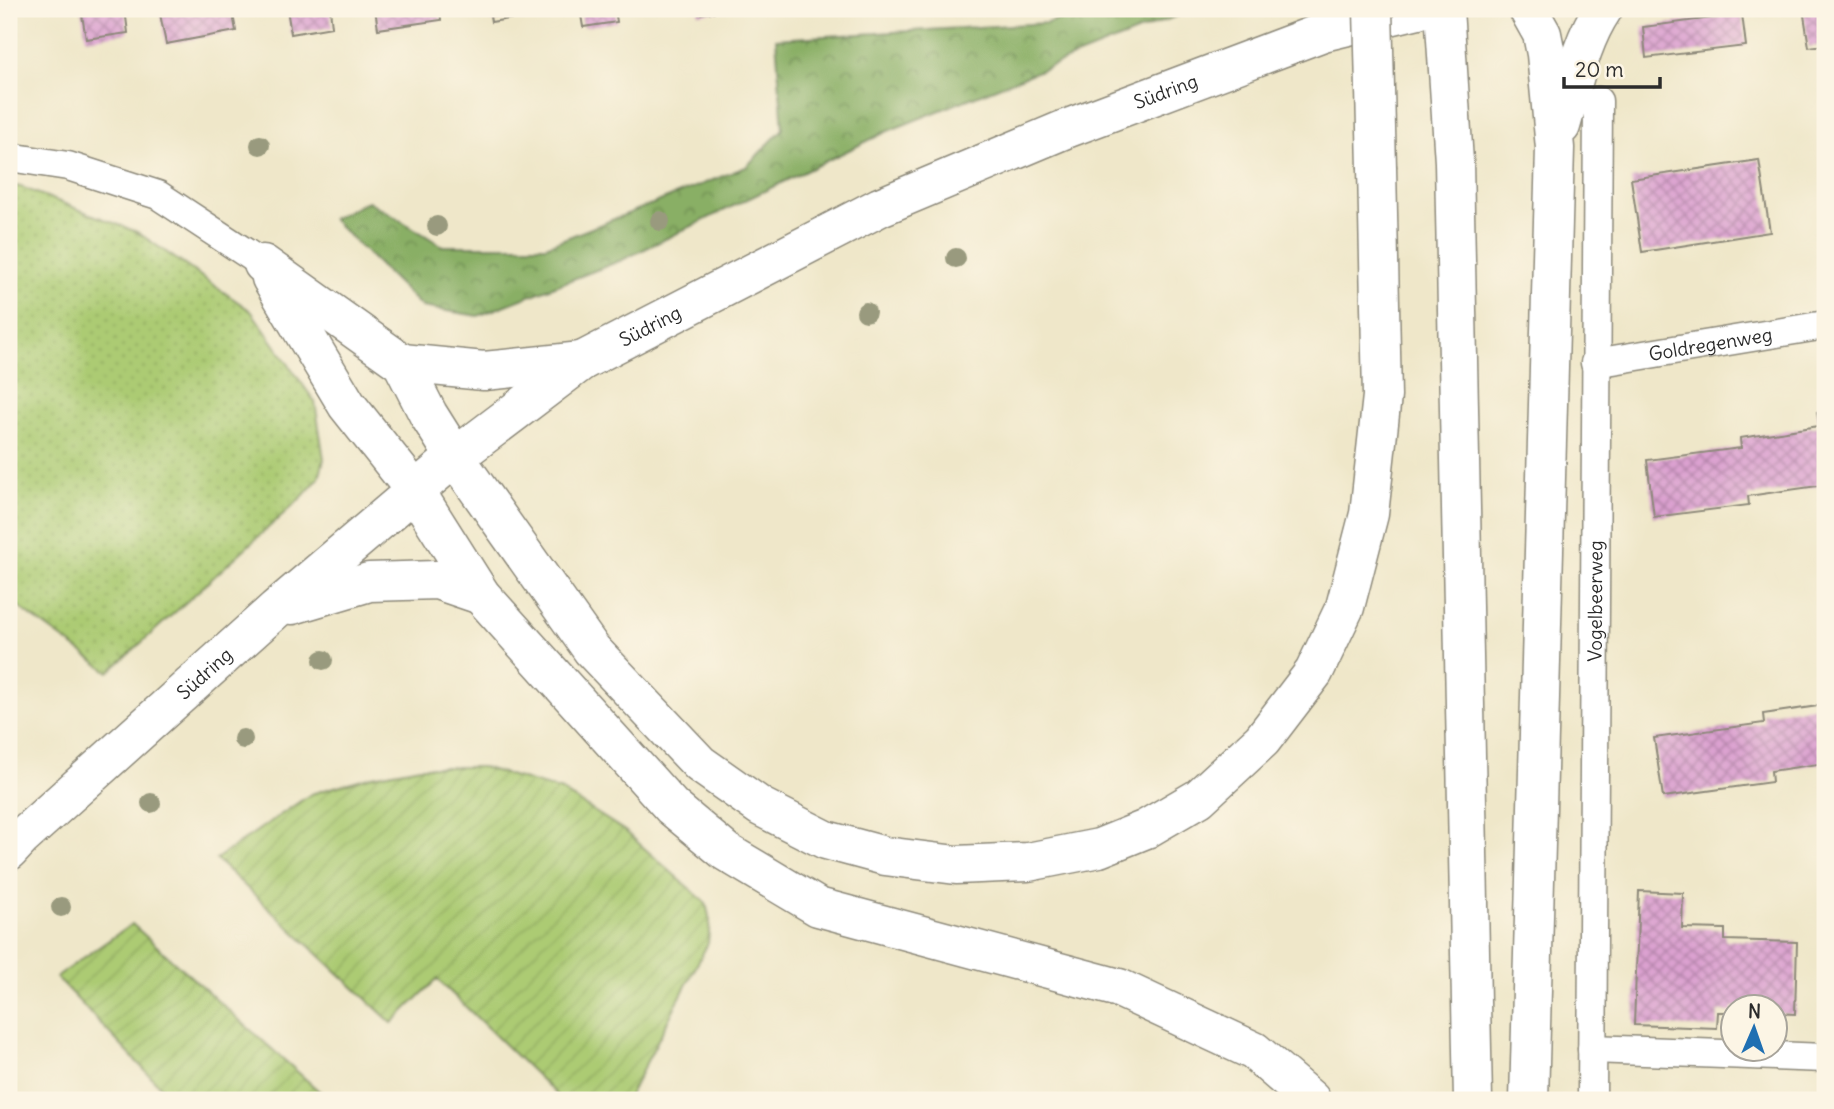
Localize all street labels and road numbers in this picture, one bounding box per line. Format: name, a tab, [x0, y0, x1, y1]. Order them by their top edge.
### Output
street label: Südring	[1130, 68, 1201, 114]
street label: Südring	[615, 300, 685, 352]
street label: Goldregenweg	[1647, 322, 1774, 366]
street label: Vogelbeerweg	[1583, 540, 1607, 662]
street label: Südring	[172, 642, 237, 705]

